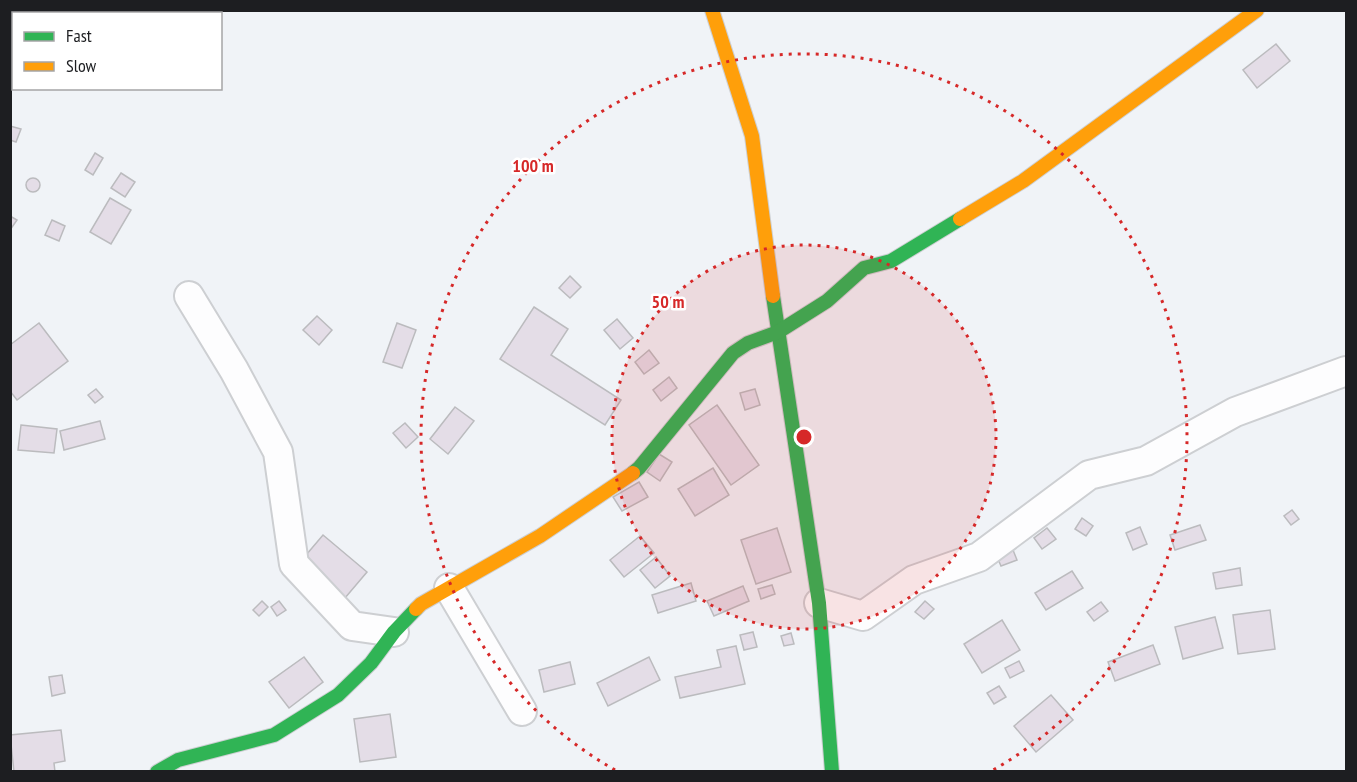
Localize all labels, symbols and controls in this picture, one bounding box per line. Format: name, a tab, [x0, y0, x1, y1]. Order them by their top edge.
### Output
legend	[12, 12, 222, 90]
text: Fast	[66, 24, 92, 47]
text: Slow	[66, 54, 97, 77]
text: 100 m	[512, 154, 554, 177]
text: 50 m	[652, 290, 684, 313]
centre of rings	[794, 427, 814, 447]

